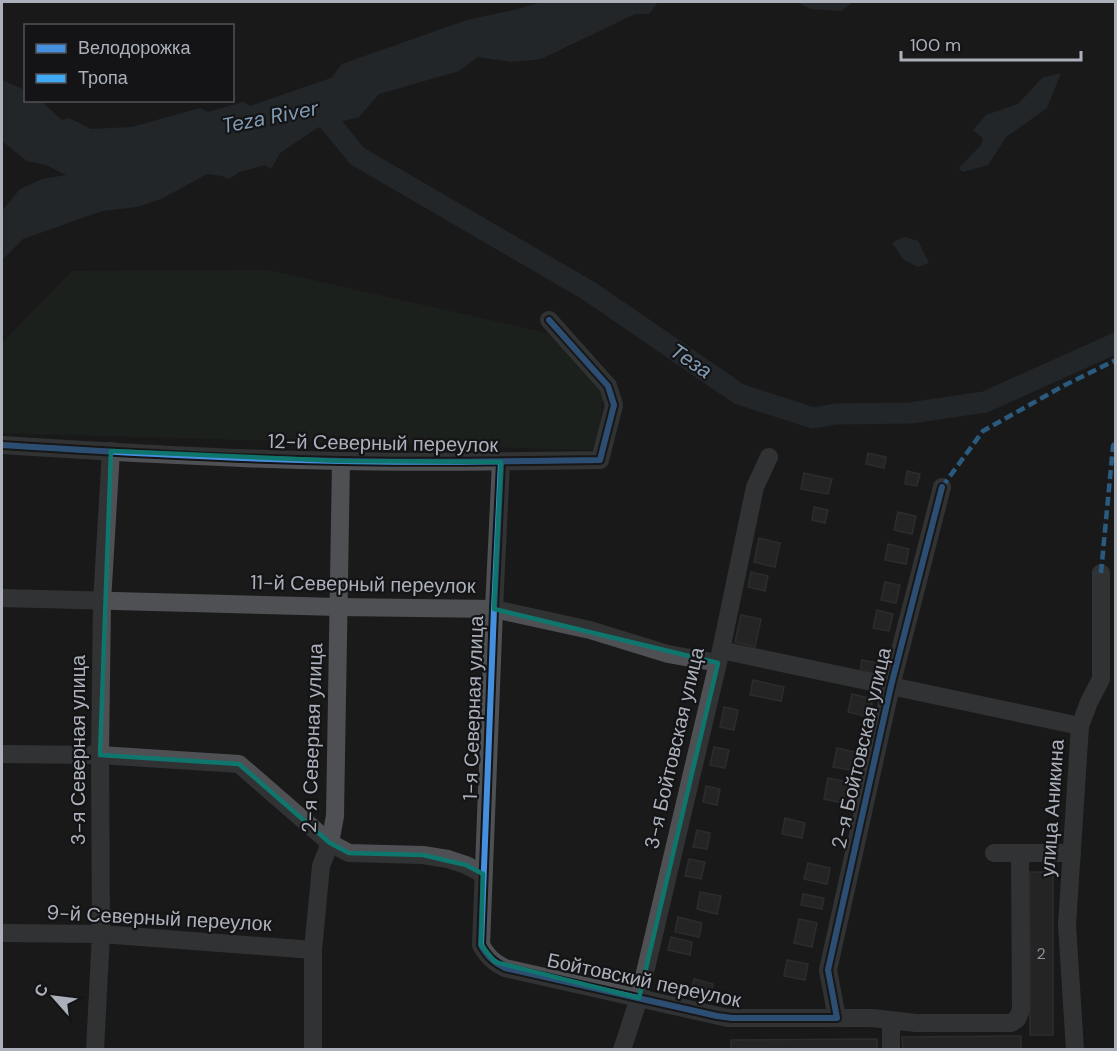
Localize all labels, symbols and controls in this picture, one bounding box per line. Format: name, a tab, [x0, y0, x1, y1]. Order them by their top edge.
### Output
legend	[24, 24, 234, 102]
scale bar	[901, 24, 1081, 62]
text: 100 m	[910, 33, 961, 57]
text: Велодорожка	[78, 36, 191, 60]
text: Тропа	[78, 66, 129, 90]
water label: Teza River	[219, 94, 322, 140]
water label: Теза	[665, 337, 717, 385]
street label: 12-й Северный переулок	[268, 428, 499, 458]
street label: 11-й Северный переулок	[250, 569, 476, 599]
street label: 1-я Северная улица	[457, 614, 489, 801]
street label: 2-я Северная улица	[296, 642, 328, 833]
street label: 3-я Бойтовская улица	[638, 644, 710, 851]
street label: 2-я Бойтовская улица	[825, 644, 897, 851]
street label: 3-я Северная улица	[65, 654, 91, 845]
street label: улица Аникина	[1034, 737, 1070, 878]
street label: 9-й Северный переулок	[46, 899, 272, 937]
house number: 2	[1036, 943, 1046, 964]
street label: Бойтовский переулок	[545, 947, 744, 1013]
north arrow	[24, 967, 84, 1027]
text: С	[29, 980, 53, 1000]

